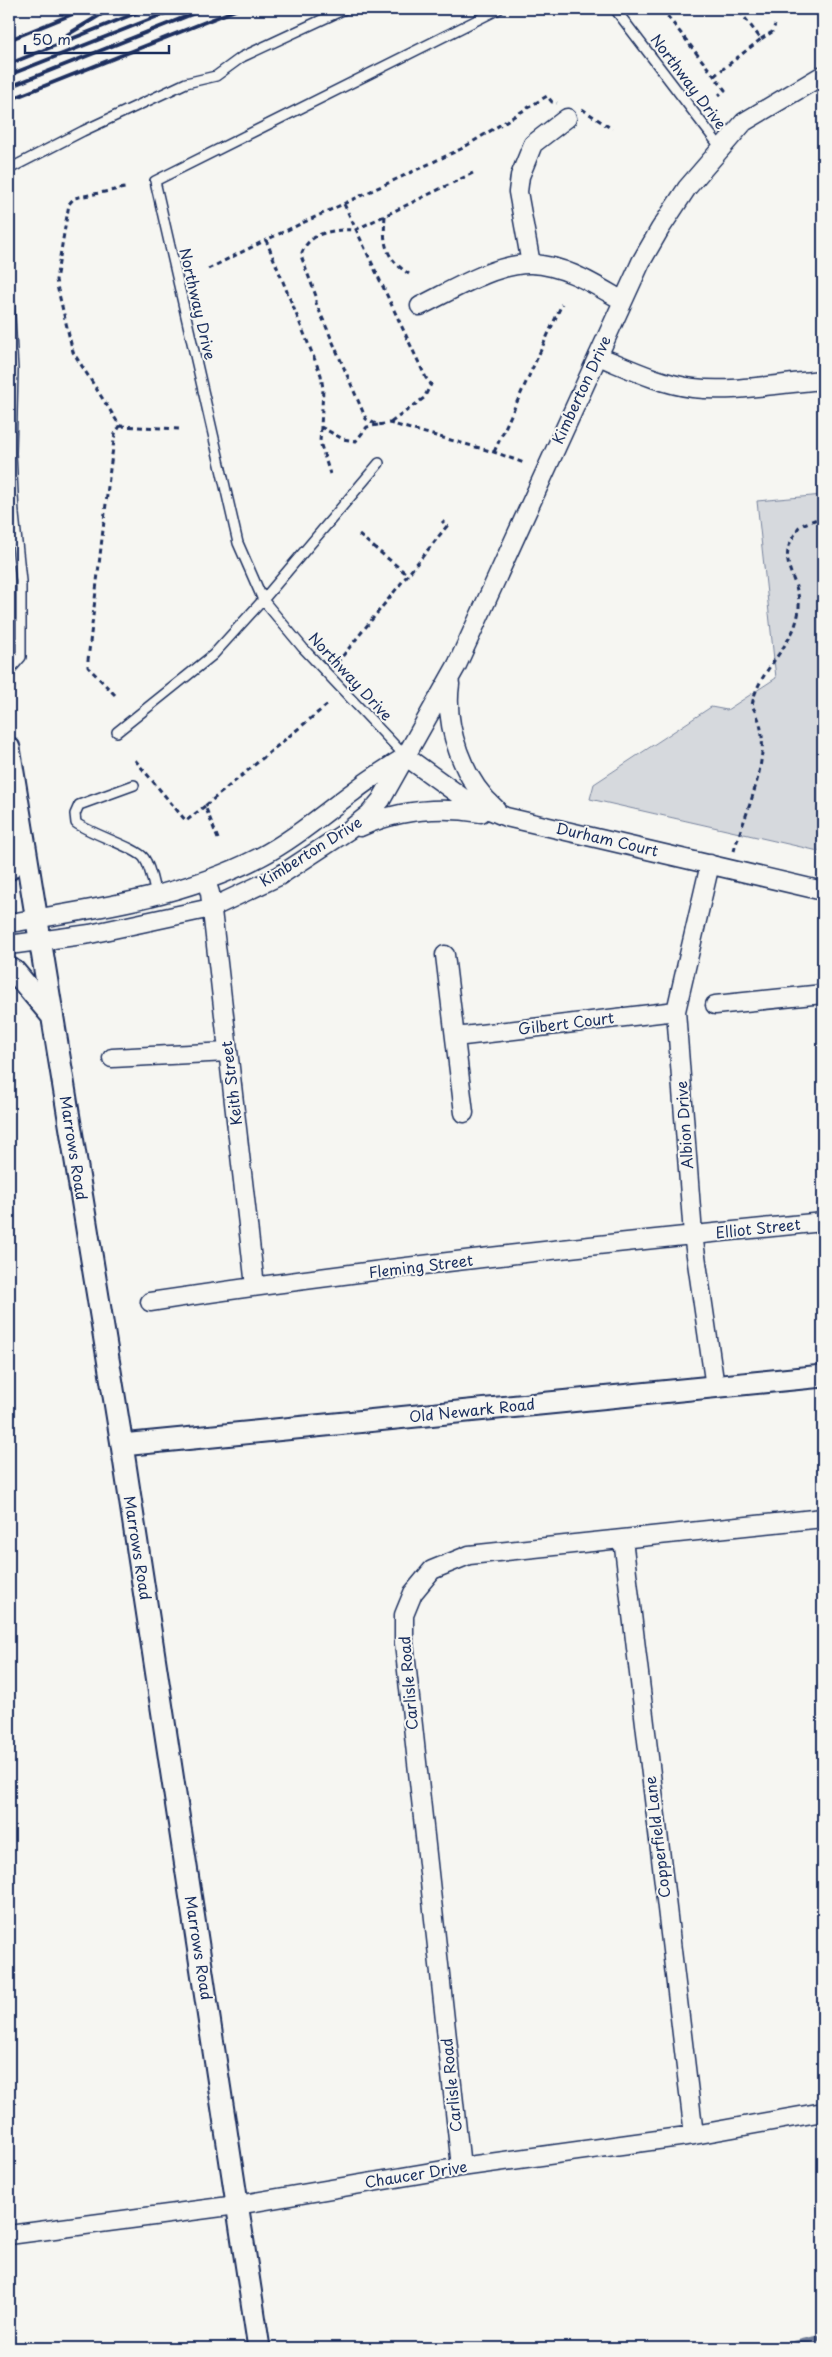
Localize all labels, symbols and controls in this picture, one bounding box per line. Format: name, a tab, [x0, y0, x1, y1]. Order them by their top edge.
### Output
scale bar	[25, 22, 169, 54]
text: 50 m	[32, 27, 71, 50]
street label: Northway Drive	[646, 29, 733, 134]
street label: Northway Drive	[174, 245, 223, 362]
street label: Kimberton Drive	[545, 331, 616, 447]
street label: Northway Drive	[304, 626, 398, 726]
street label: Kimberton Drive	[254, 810, 366, 891]
street label: Durham Court	[554, 816, 661, 861]
street label: Gilbert Court	[516, 1005, 615, 1040]
street label: Keith Street	[214, 1040, 247, 1127]
street label: Albion Drive	[669, 1080, 698, 1170]
street label: Marrows Road	[55, 1094, 94, 1202]
street label: Elliot Street	[714, 1212, 802, 1243]
street label: Fleming Street	[367, 1248, 474, 1283]
street label: Old Newark Road	[408, 1391, 536, 1428]
street label: Marrows Road	[119, 1494, 158, 1602]
street label: Carlisle Road	[392, 1635, 423, 1731]
street label: Copperfield Lane	[638, 1775, 675, 1899]
street label: Marrows Road	[180, 1894, 219, 2002]
street label: Carlisle Road	[434, 2037, 467, 2133]
street label: Chaucer Drive	[363, 2154, 469, 2193]

